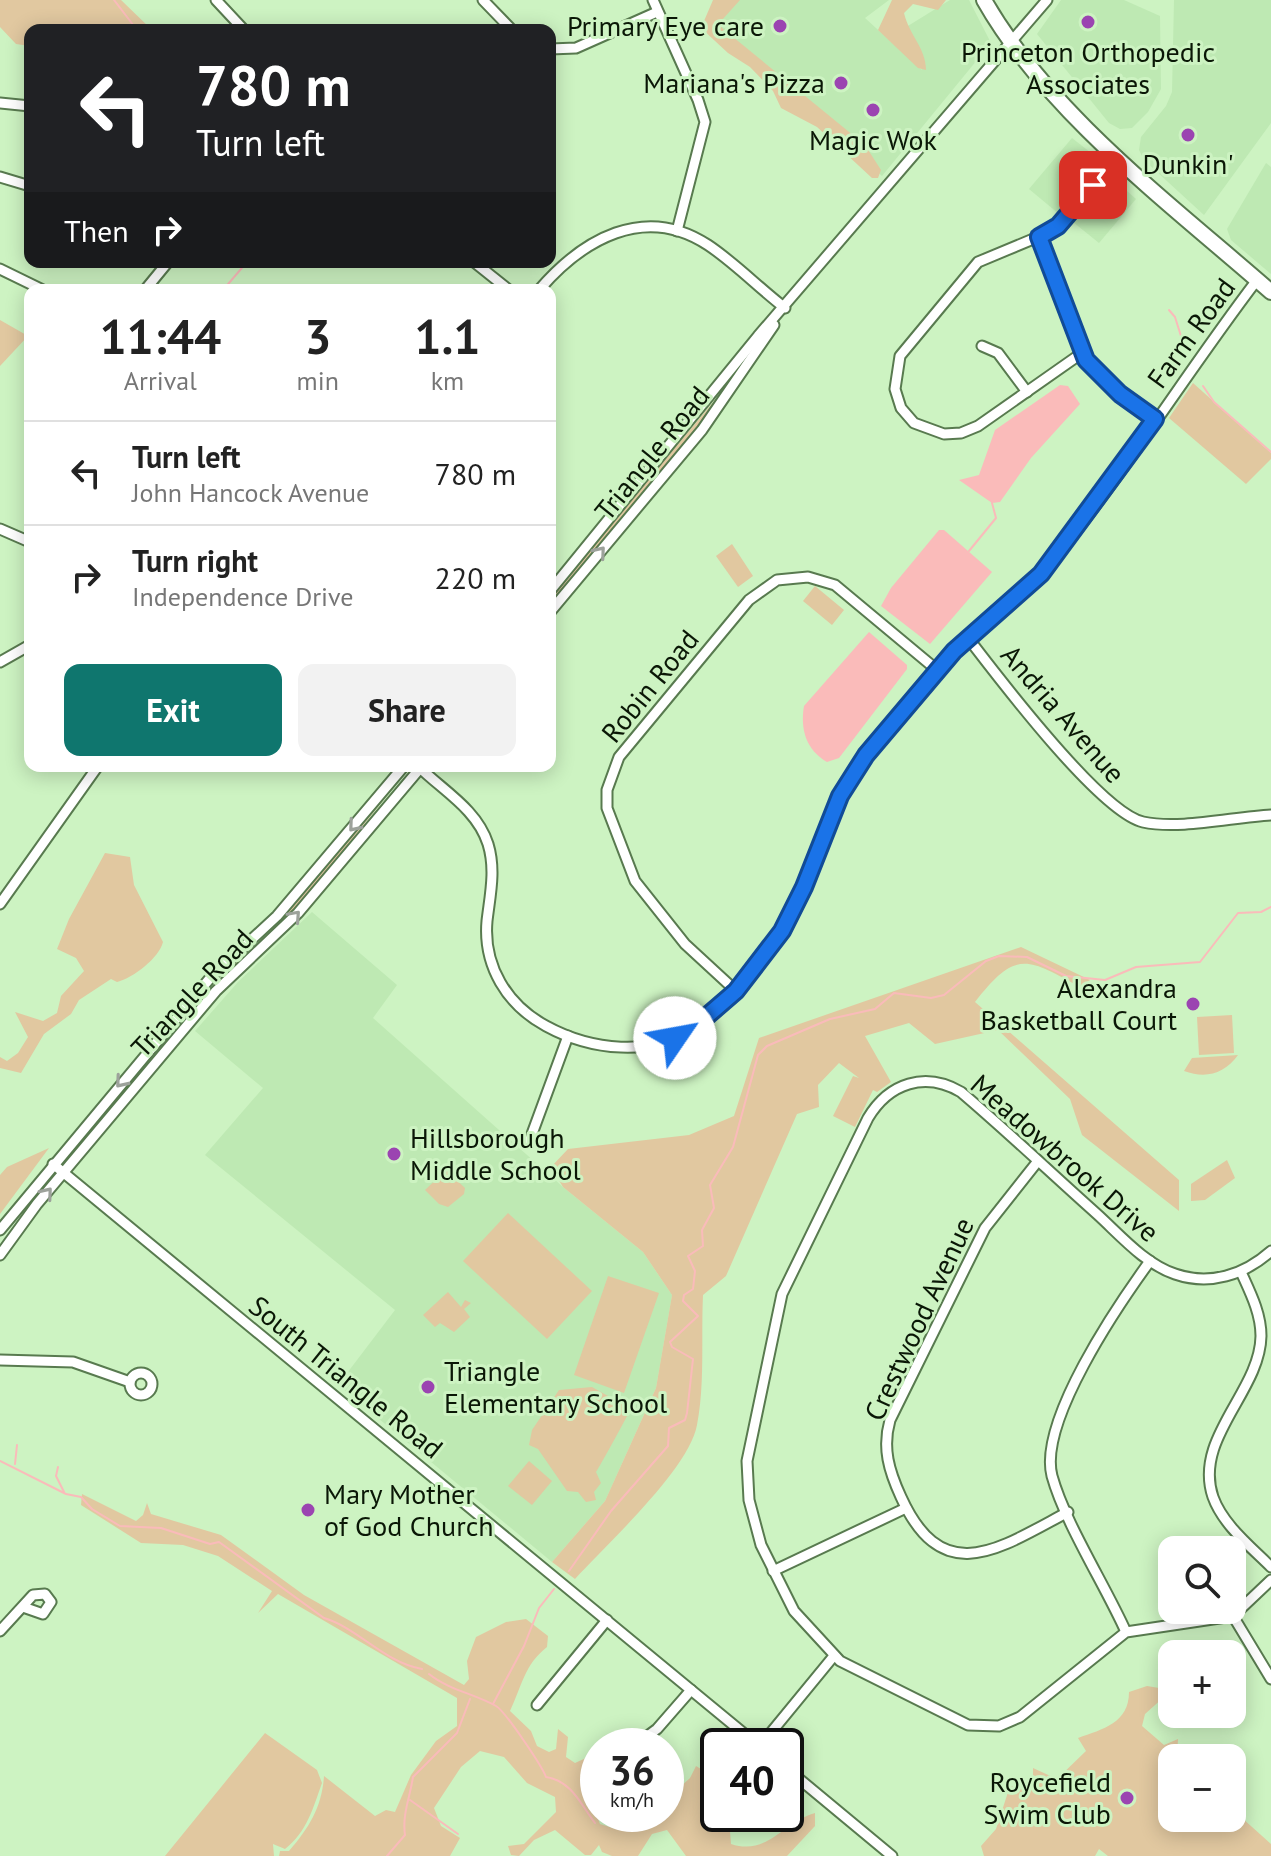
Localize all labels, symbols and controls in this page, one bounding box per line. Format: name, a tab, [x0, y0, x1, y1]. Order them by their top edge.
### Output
place label: Primary Eye care	[567, 7, 764, 44]
marker: Princeton Orthopedic Associates	[1079, 13, 1097, 31]
marker: Primary Eye care	[771, 17, 789, 35]
place label: Princeton Orthopedic Associates	[961, 33, 1215, 102]
text: 780 m	[196, 49, 351, 121]
icon: left	[64, 56, 168, 160]
place label: Mariana's Pizza	[643, 64, 825, 101]
marker: Mariana's Pizza	[832, 74, 850, 92]
marker: Magic Wok	[864, 101, 882, 119]
text: Turn left	[196, 119, 325, 166]
place label: Magic Wok	[809, 121, 938, 158]
marker: Dunkin'	[1179, 126, 1197, 144]
place label: Dunkin'	[1142, 145, 1234, 182]
pin	[1059, 151, 1127, 219]
icon: arrive	[1071, 163, 1115, 207]
icon: right	[145, 208, 189, 252]
text: Then	[64, 211, 129, 250]
street label: Farm Road	[1138, 270, 1243, 395]
text: 11:44	[99, 305, 221, 367]
text: 3	[304, 305, 331, 367]
text: 1.1	[414, 305, 481, 367]
text: Arrival	[124, 364, 197, 397]
text: min	[297, 364, 339, 397]
text: km	[431, 364, 464, 397]
street label: Triangle Road	[586, 378, 717, 528]
text: Turn left	[132, 437, 240, 476]
icon: left	[64, 451, 108, 495]
text: 780 m	[435, 454, 516, 493]
text: John Hancock Avenue	[132, 476, 369, 509]
text: Turn right	[132, 541, 258, 580]
one-way arrow	[590, 547, 605, 561]
icon: right	[64, 555, 108, 599]
text: 220 m	[435, 558, 516, 597]
text: Independence Drive	[132, 580, 353, 613]
street label: Robin Road	[593, 622, 706, 750]
street label: Andria Avenue	[993, 637, 1134, 791]
button: Exit	[64, 664, 282, 756]
button: Share	[298, 664, 516, 756]
one-way arrow	[349, 816, 364, 831]
one-way arrow	[285, 911, 300, 925]
street label: Triangle Road	[123, 920, 261, 1065]
place label: Alexandra Basketball Court	[980, 969, 1177, 1038]
marker: Alexandra Basketball Court	[1184, 995, 1202, 1013]
position arrow	[633, 996, 717, 1080]
street label: Meadowbrook Drive	[963, 1066, 1167, 1250]
one-way arrow	[116, 1073, 131, 1088]
place label: Hillsborough Middle School	[410, 1119, 581, 1188]
marker: Hillsborough Middle School	[385, 1145, 403, 1163]
one-way arrow	[37, 1187, 52, 1202]
street label: Crestwood Avenue	[855, 1211, 982, 1426]
street label: South Triangle Road	[242, 1287, 451, 1466]
place label: Triangle Elementary School	[444, 1352, 667, 1421]
marker: Triangle Elementary School	[419, 1378, 437, 1396]
place label: Mary Mother of God Church	[324, 1475, 494, 1544]
marker: Mary Mother of God Church	[299, 1501, 317, 1519]
map controls	[1158, 1536, 1246, 1832]
button: search	[1158, 1536, 1246, 1624]
button: +	[1158, 1640, 1246, 1728]
speed limit sign: 40	[700, 1728, 804, 1832]
text: 36	[609, 1744, 655, 1796]
button: −	[1158, 1744, 1246, 1832]
place label: Roycefield Swim Club	[983, 1763, 1111, 1832]
text: km/h	[610, 1787, 654, 1813]
marker: Roycefield Swim Club	[1118, 1789, 1136, 1807]

